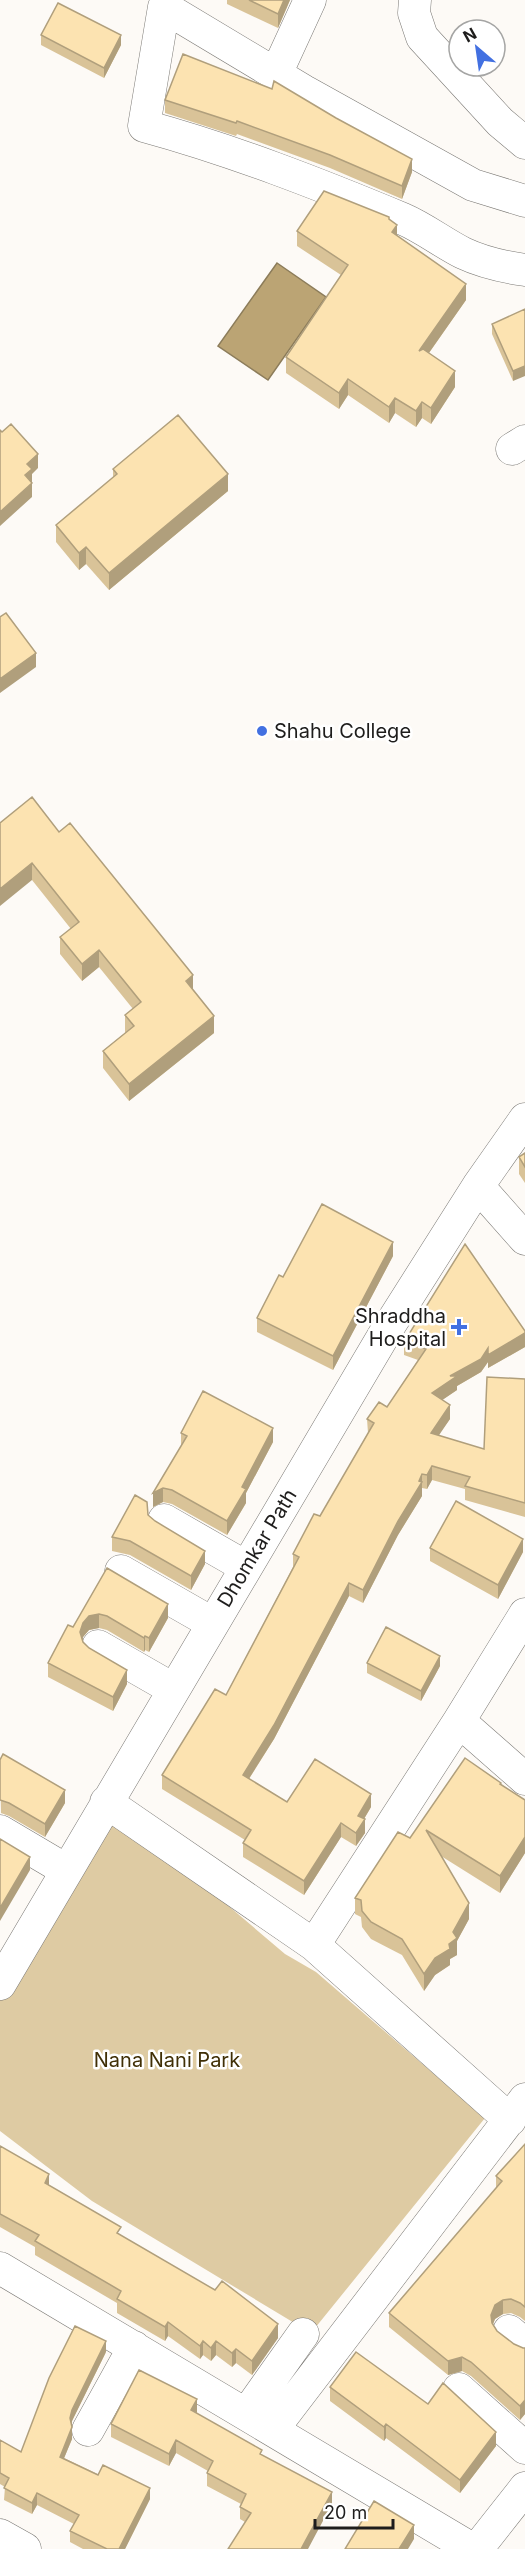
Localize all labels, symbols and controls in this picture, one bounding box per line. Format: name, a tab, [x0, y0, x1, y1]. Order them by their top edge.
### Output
north arrow	[447, 18, 507, 78]
text: N	[460, 23, 480, 47]
place label: Shahu College	[274, 719, 411, 743]
marker: Shahu College	[255, 724, 269, 738]
place label: Shraddha Hospital	[355, 1304, 446, 1351]
marker: Shraddha Hospital	[450, 1318, 468, 1336]
street label: Dhomkar Path	[212, 1485, 302, 1611]
park label: Nana Nani Park	[94, 2048, 240, 2072]
scale bar	[315, 2492, 393, 2530]
text: 20 m	[324, 2502, 367, 2523]

